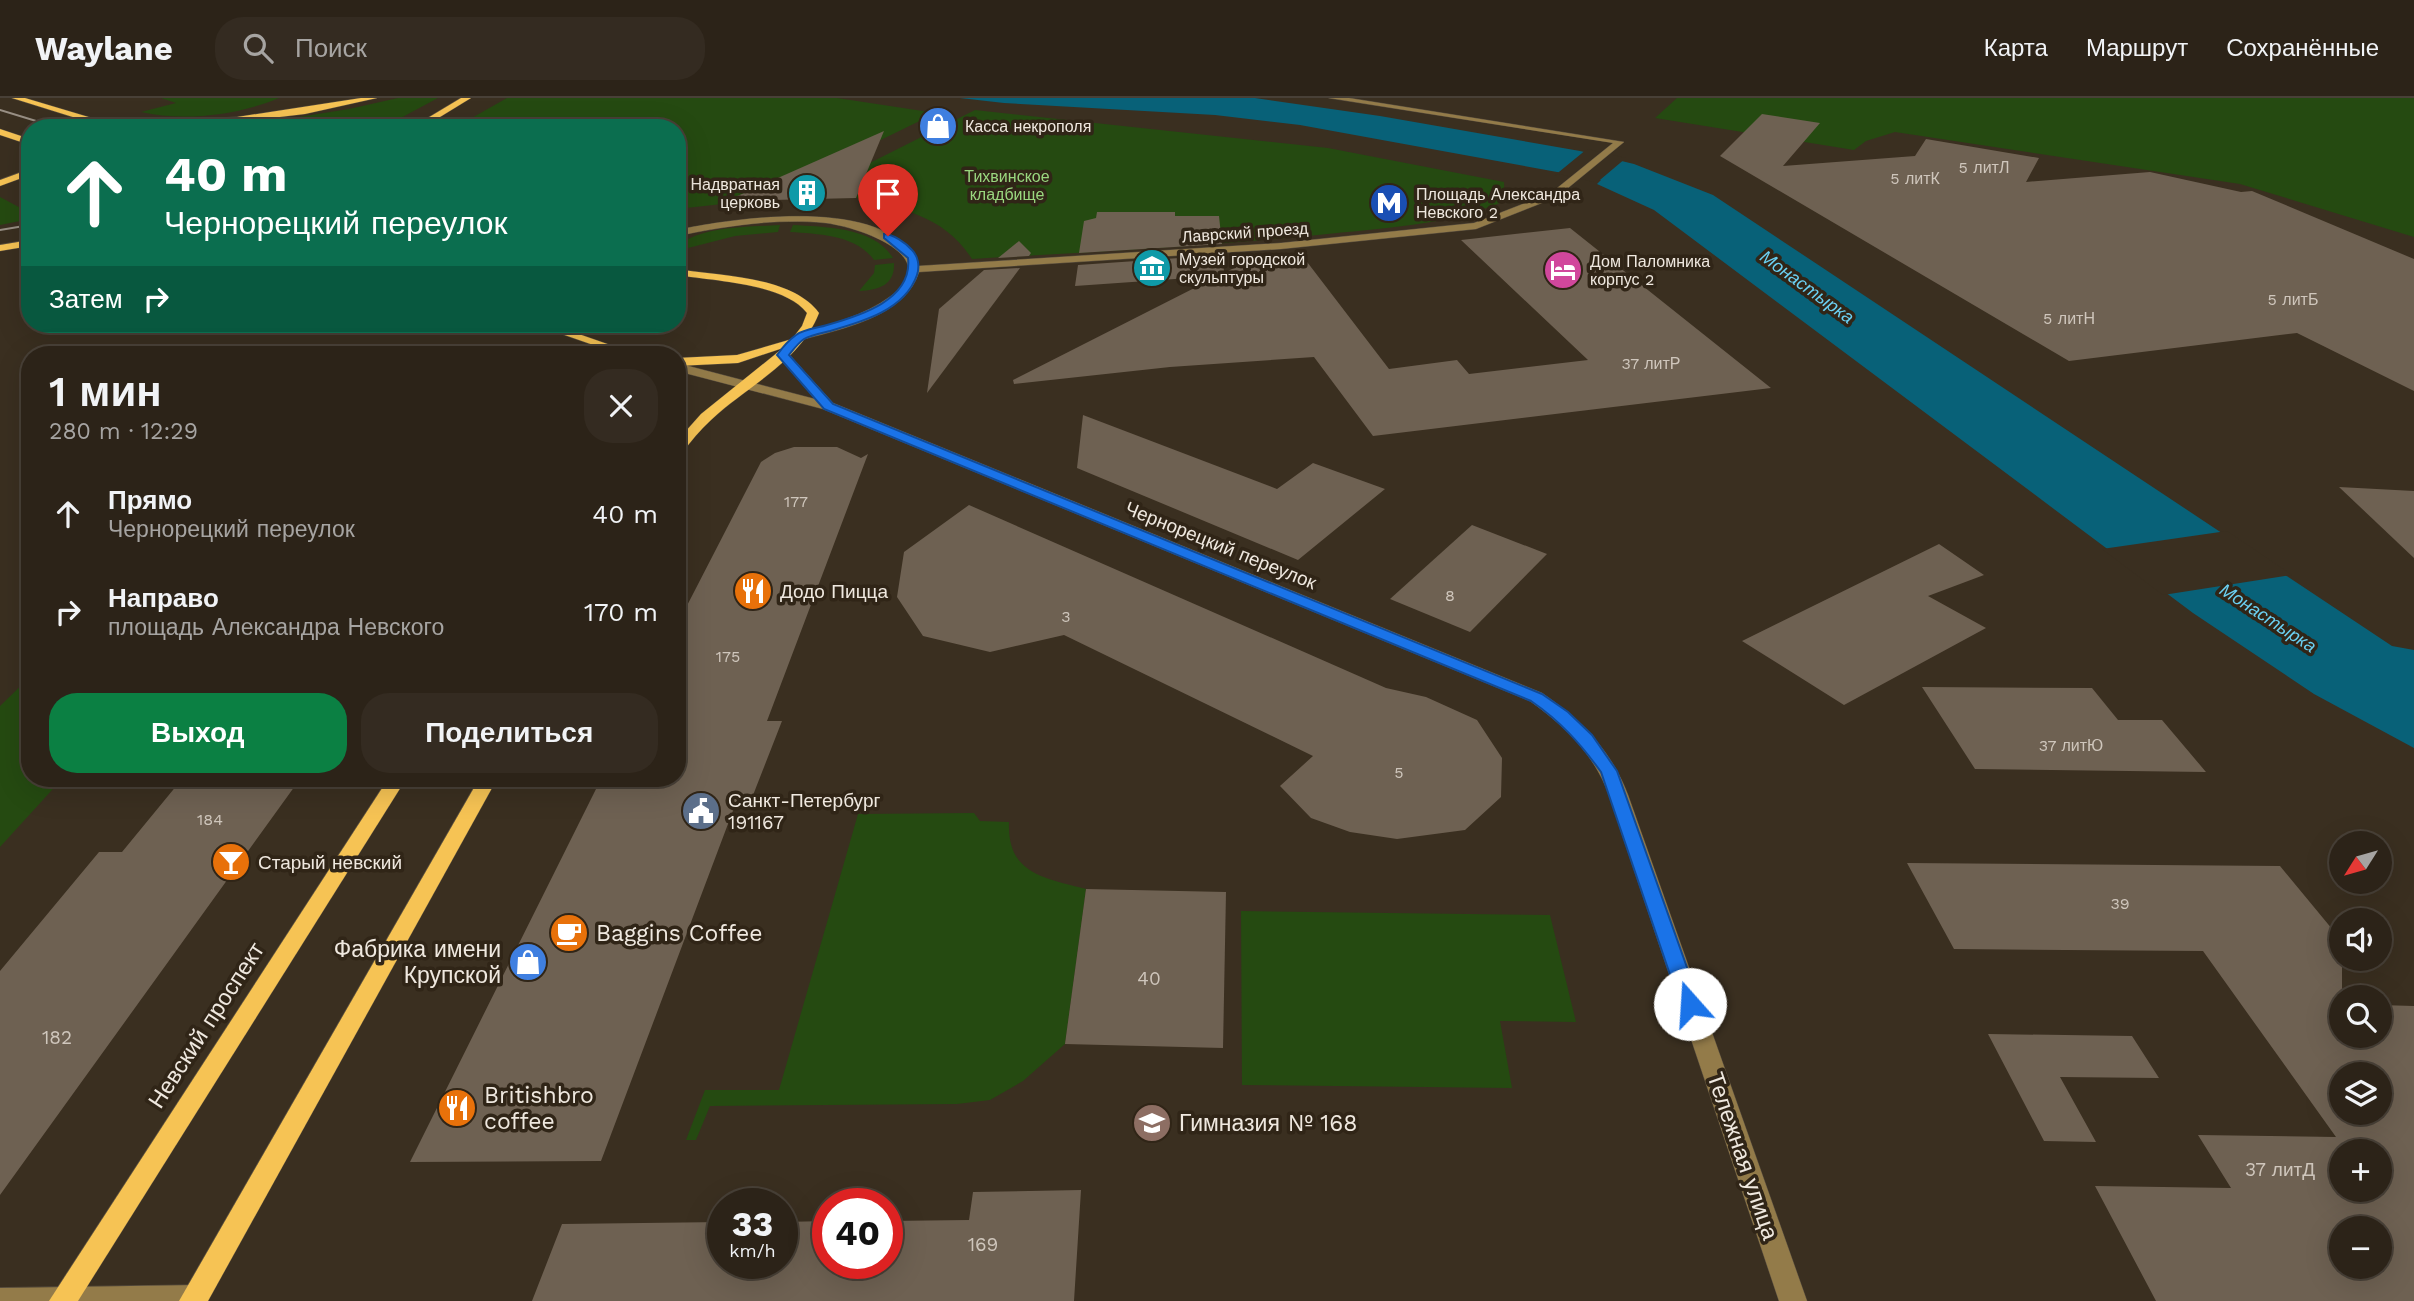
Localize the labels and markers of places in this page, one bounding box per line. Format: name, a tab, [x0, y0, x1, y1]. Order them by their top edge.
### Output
shop icon: Касса некрополя	[917, 105, 959, 147]
place label: Касса некрополя	[965, 117, 1091, 136]
pin	[858, 164, 918, 236]
building icon: Надвратная церковь	[786, 172, 828, 214]
place label: Надвратная церковь	[691, 175, 780, 212]
metro station icon: Площадь Александра Невского 2	[1368, 182, 1410, 224]
place label: Площадь Александра Невского 2	[1416, 185, 1580, 222]
museum icon: Музей городской скульптуры	[1131, 247, 1173, 289]
hotel icon: Дом Паломника корпус 2	[1542, 249, 1584, 291]
place label: Музей городской скульптуры	[1179, 250, 1305, 287]
place label: Дом Паломника корпус 2	[1590, 252, 1710, 289]
restaurant icon: Додо Пицца	[732, 570, 774, 612]
place label: Додо Пицца	[780, 580, 888, 603]
place label: Санкт-Петербург 191167	[728, 789, 880, 834]
public building icon: Санкт-Петербург 191167	[680, 790, 722, 832]
bar icon: Старый невский	[210, 841, 252, 883]
place label: Старый невский	[258, 851, 402, 874]
cafe icon: Baggins Coffee	[548, 912, 590, 954]
place label: Baggins Coffee	[596, 920, 763, 947]
place label: Фабрика имени Крупской	[334, 936, 501, 989]
shop icon: Фабрика имени Крупской	[507, 941, 549, 983]
place label: Britishbro coffee	[484, 1082, 594, 1135]
restaurant icon: Britishbro coffee	[436, 1087, 478, 1129]
school or university icon: Гимназия № 168	[1131, 1102, 1173, 1144]
place label: Гимназия № 168	[1179, 1110, 1357, 1137]

